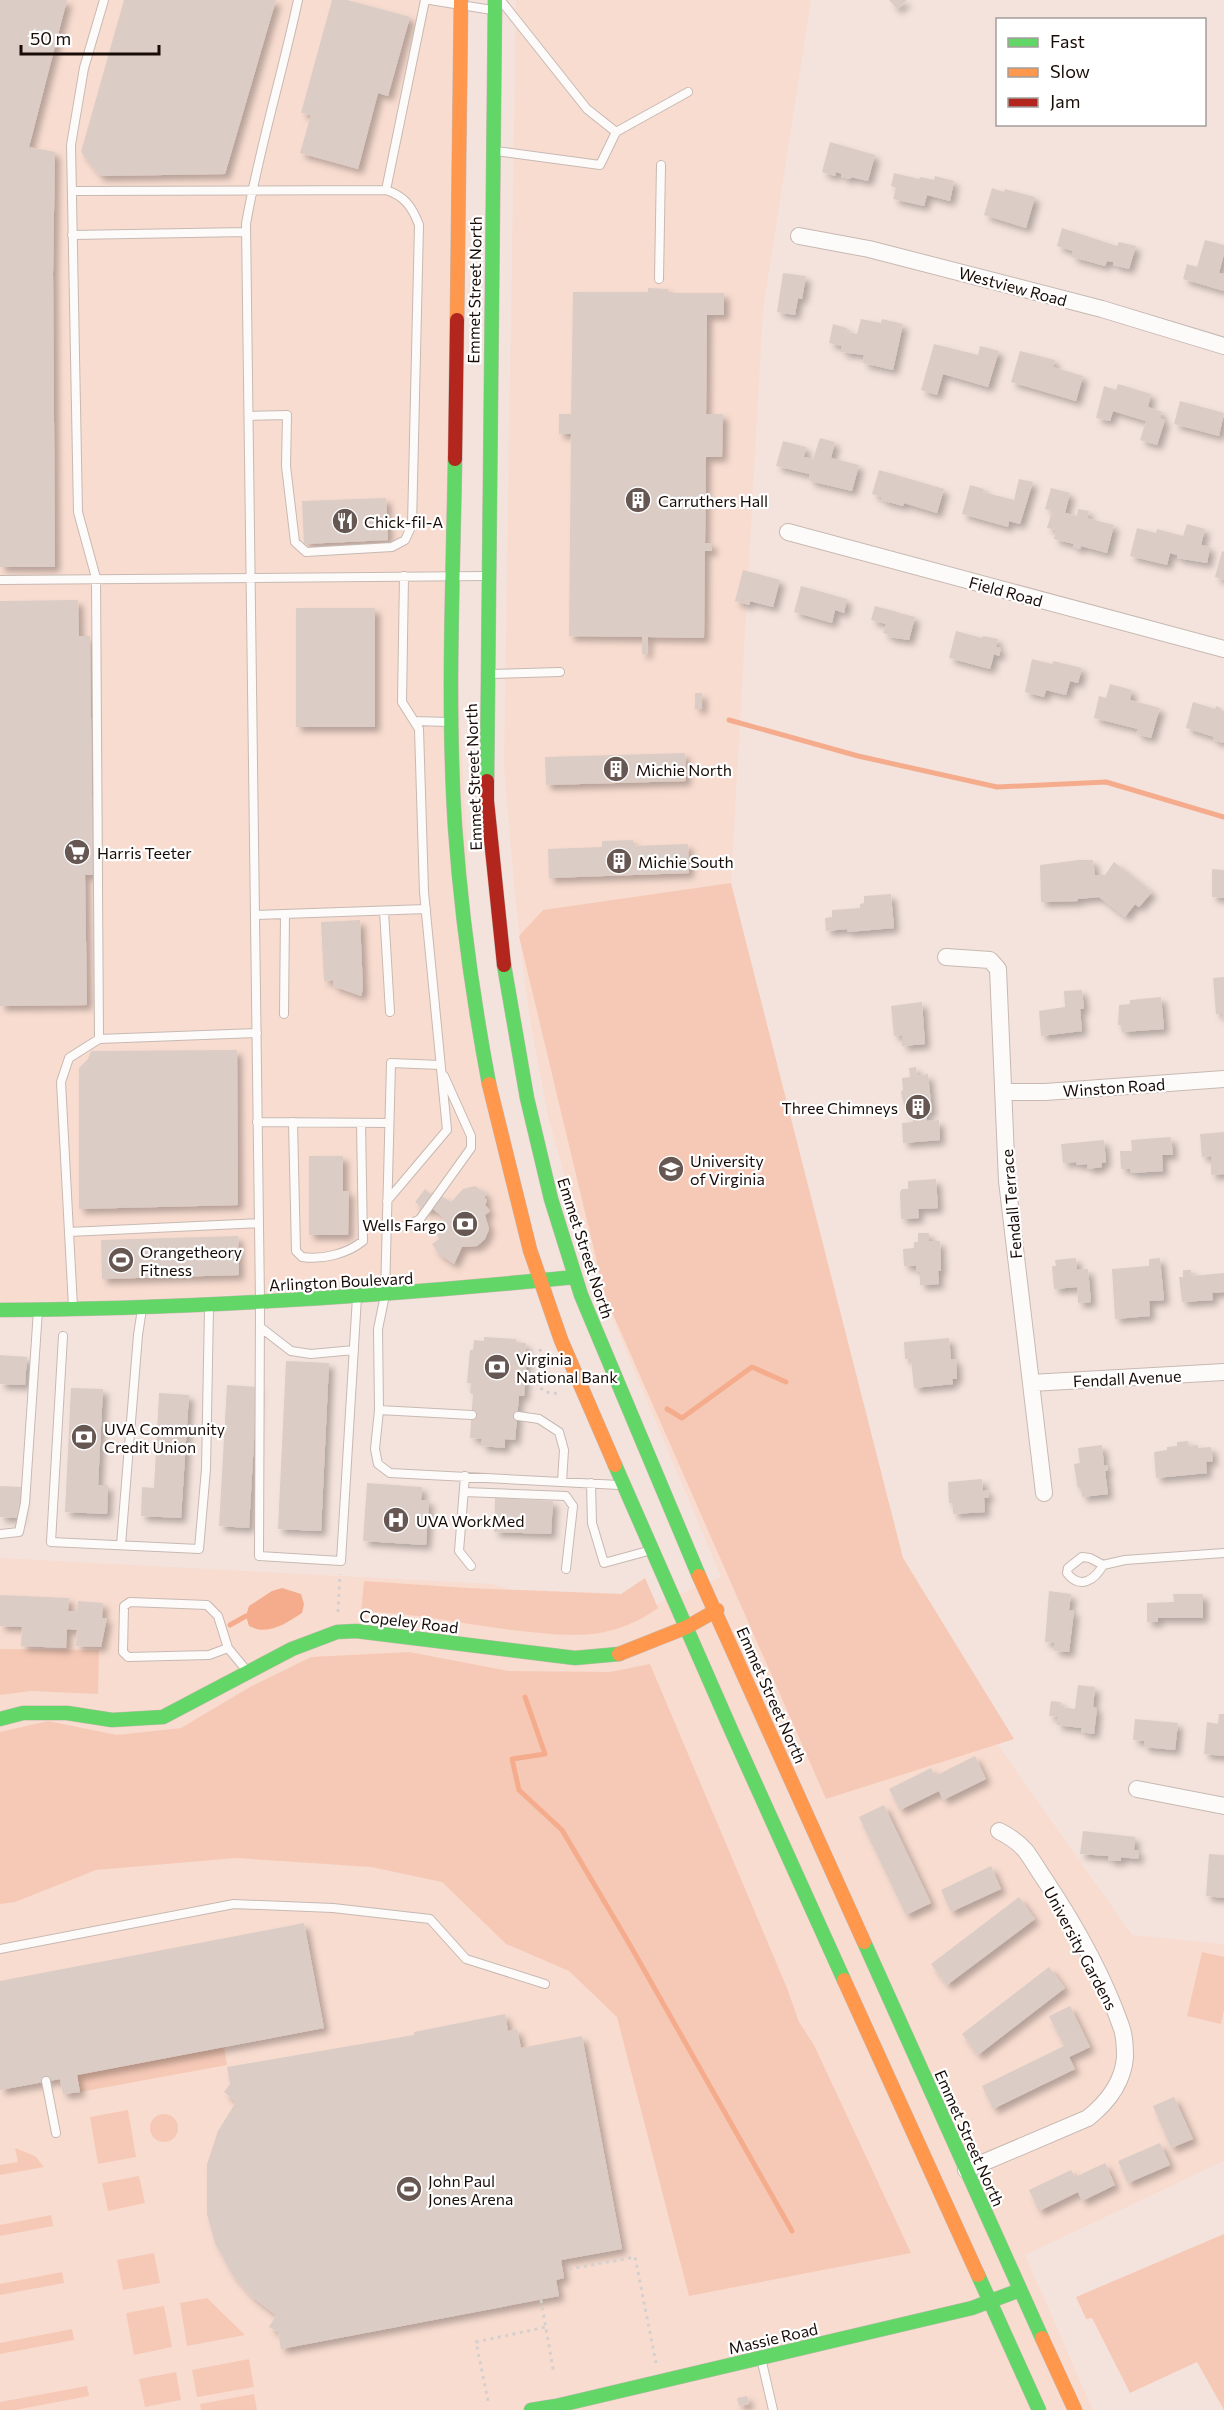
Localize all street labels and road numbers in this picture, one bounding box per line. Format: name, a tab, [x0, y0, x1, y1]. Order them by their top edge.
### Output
street label: Emmet Street North	[463, 216, 485, 364]
street label: Westview Road	[957, 262, 1069, 310]
street label: Field Road	[967, 572, 1045, 610]
street label: Emmet Street North	[461, 703, 485, 851]
street label: Winston Road	[1062, 1074, 1166, 1100]
street label: Fendall Terrace	[997, 1148, 1025, 1260]
street label: Emmet Street North	[554, 1175, 618, 1321]
street label: Arlington Boulevard	[268, 1268, 414, 1294]
street label: Fendall Avenue	[1072, 1366, 1182, 1390]
street label: Copeley Road	[358, 1606, 460, 1636]
street label: Emmet Street North	[733, 1624, 811, 1766]
street label: University Gardens	[1040, 1883, 1122, 2013]
street label: Emmet Street North	[931, 2067, 1009, 2209]
street label: Massie Road	[727, 2319, 819, 2357]

